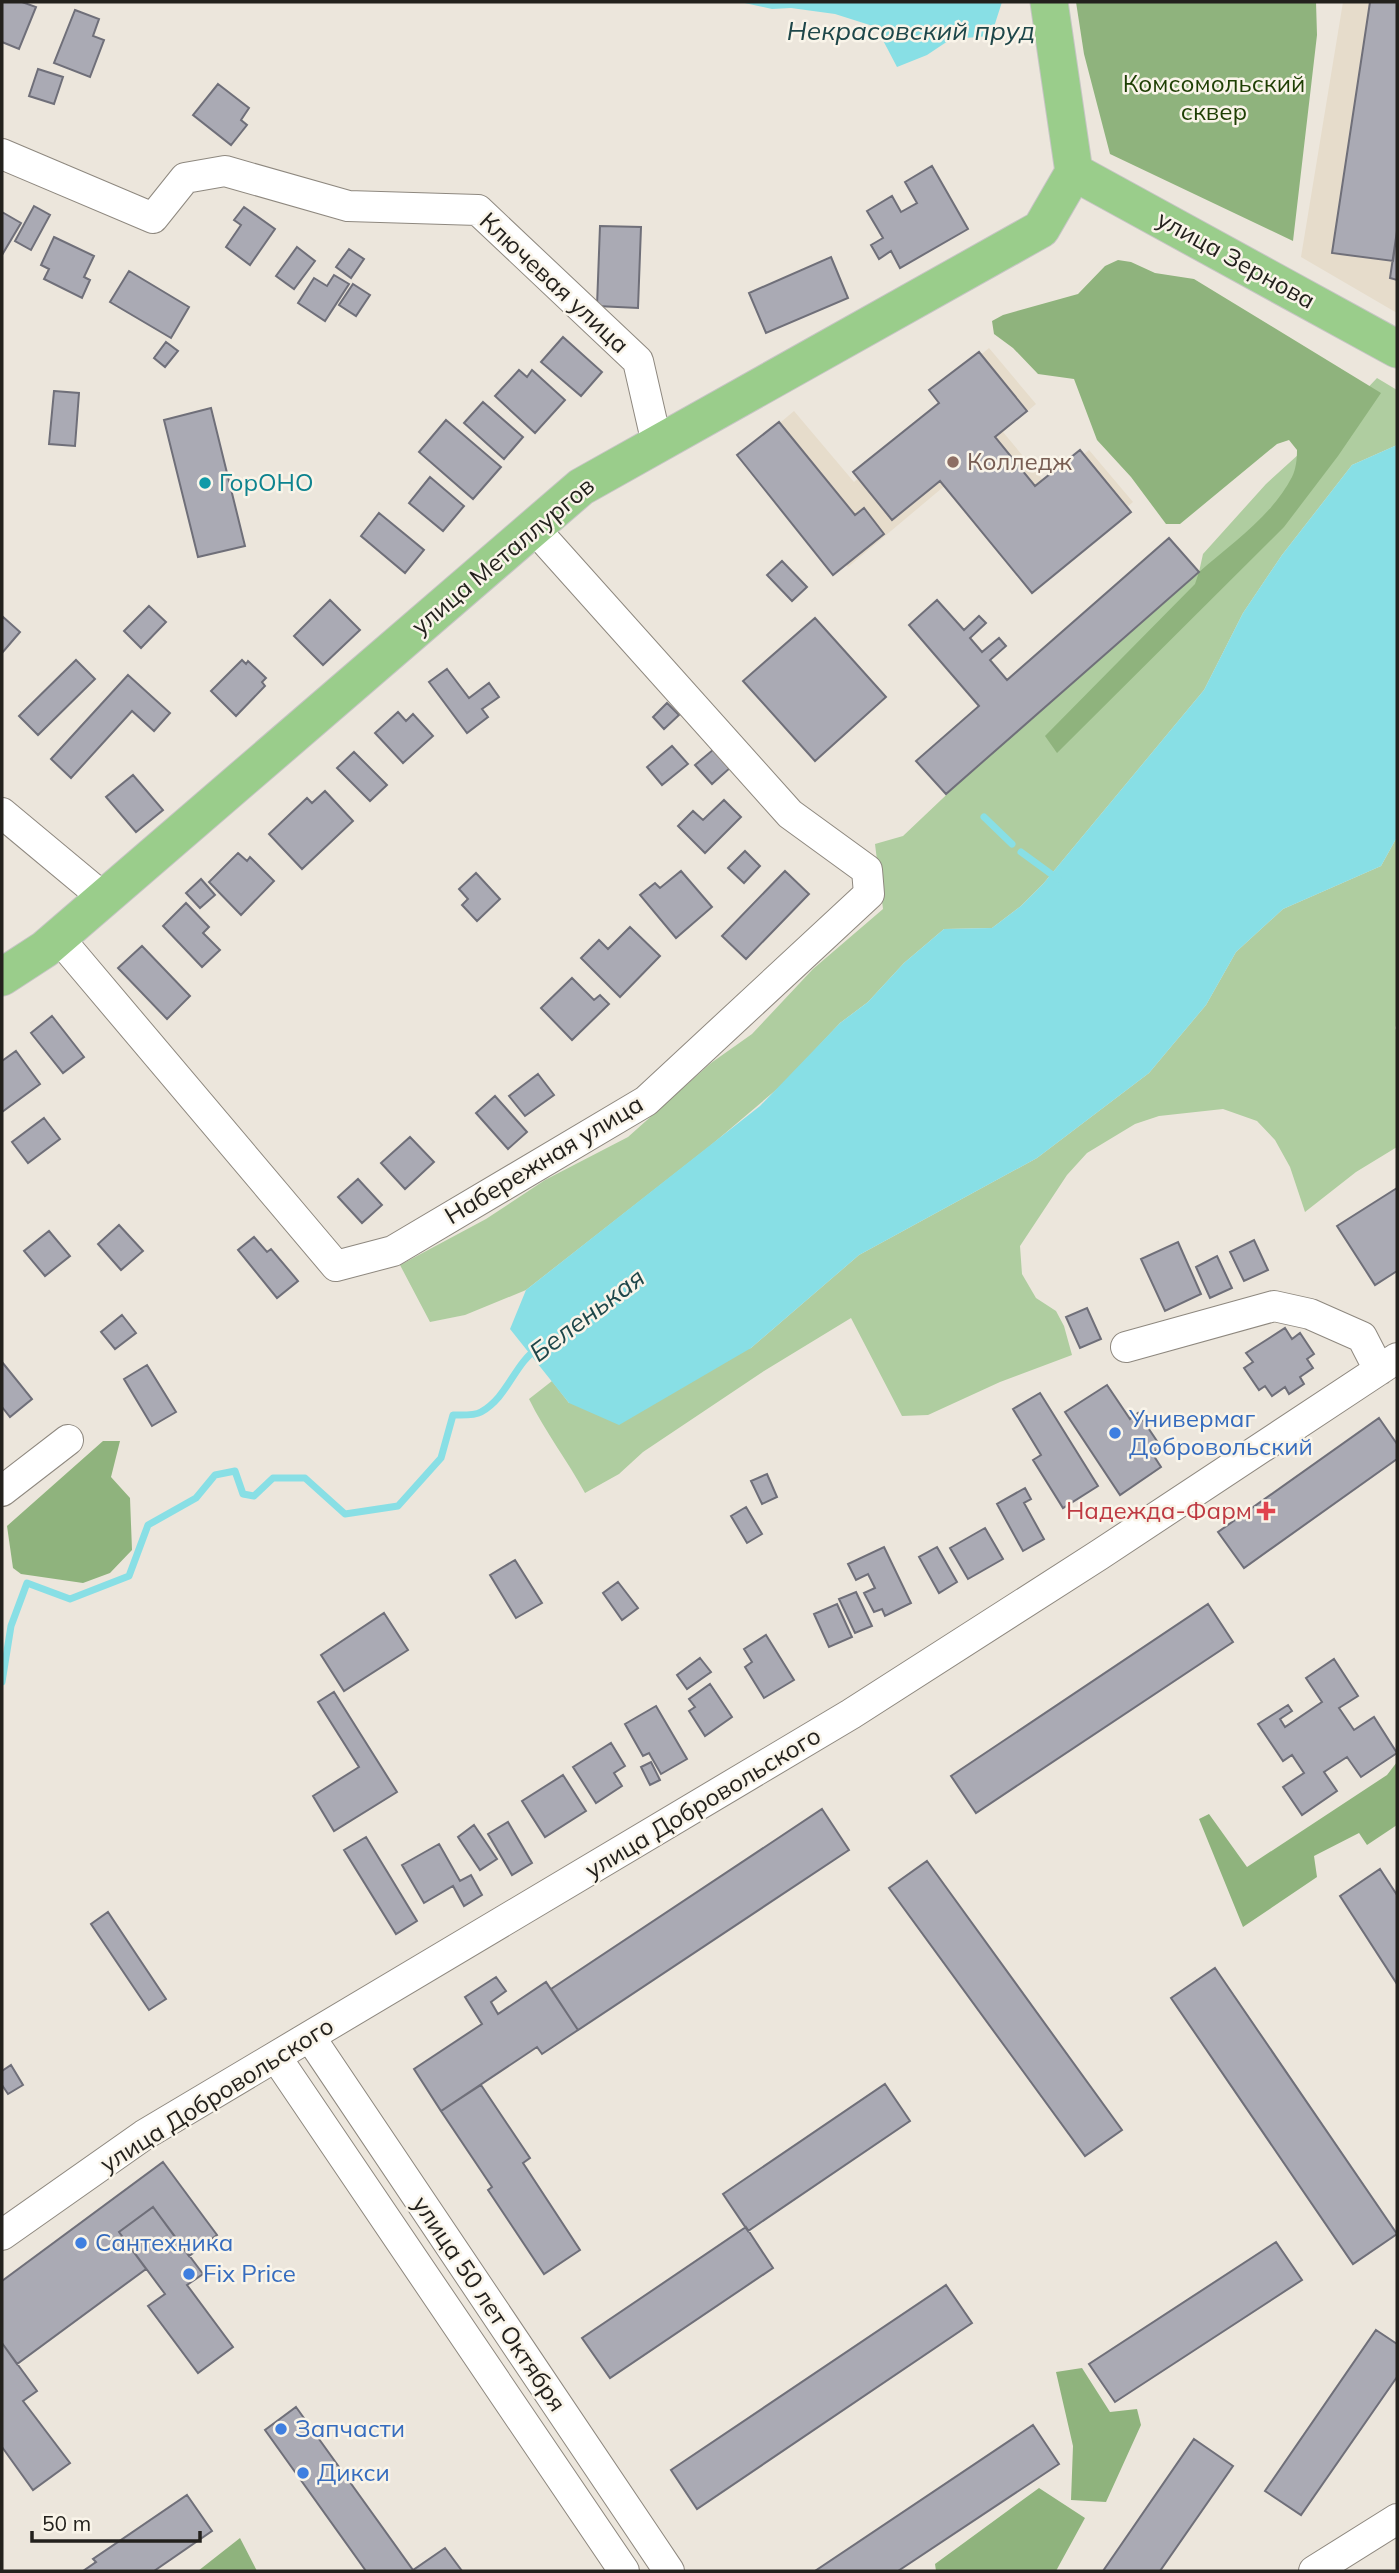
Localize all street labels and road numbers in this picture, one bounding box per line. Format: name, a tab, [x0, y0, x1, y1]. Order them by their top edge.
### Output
street label: улица Зернова	[1152, 203, 1321, 315]
street label: Ключевая улица	[474, 205, 635, 359]
street label: улица Металлургов	[405, 470, 600, 640]
street label: Набережная улица	[439, 1088, 648, 1230]
street label: улица Добровольского	[579, 1720, 826, 1885]
street label: улица Добровольского	[94, 2010, 339, 2178]
street label: улица 50 лет Октября	[407, 2190, 573, 2417]

